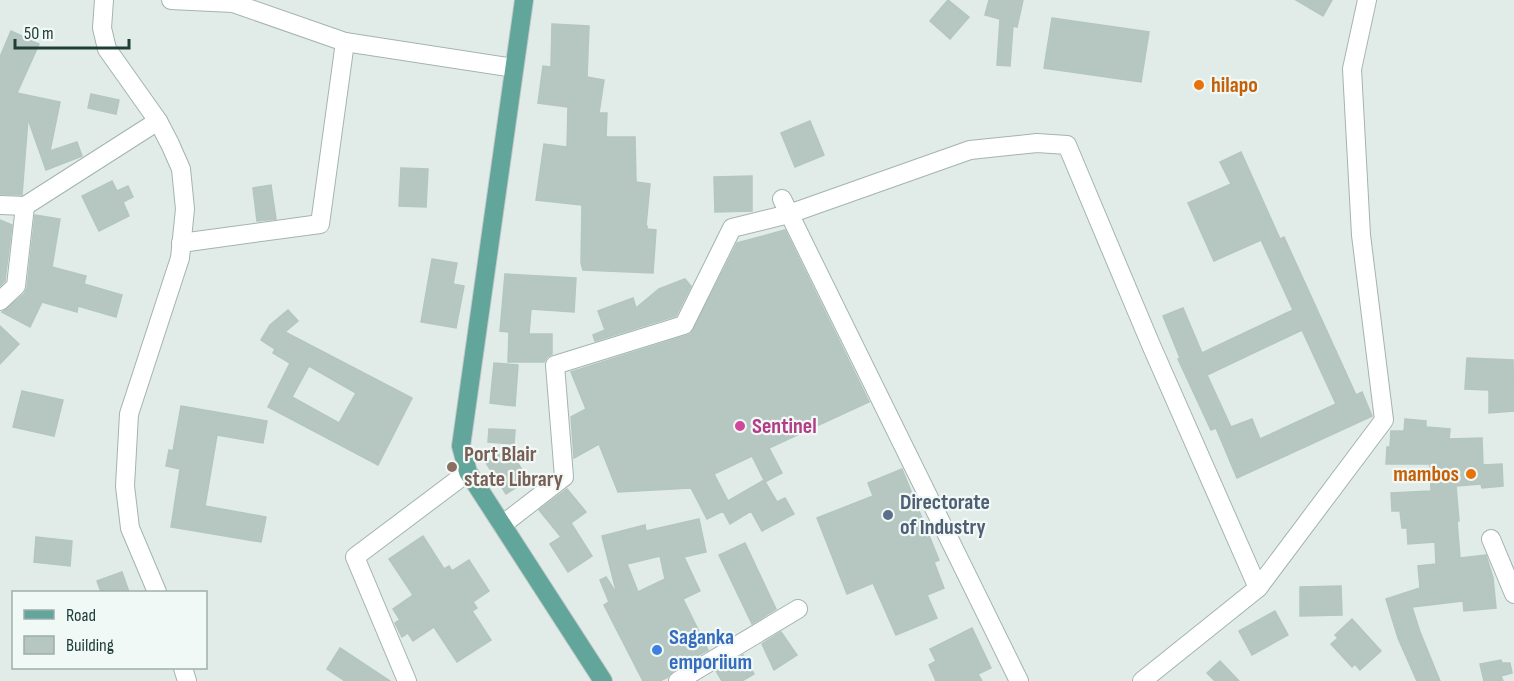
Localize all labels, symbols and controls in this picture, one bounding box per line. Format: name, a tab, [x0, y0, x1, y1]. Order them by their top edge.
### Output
scale bar	[15, 12, 129, 50]
text: 50 m	[24, 23, 54, 44]
place label: hilapo	[1211, 72, 1258, 99]
marker: hilapo	[1192, 78, 1206, 92]
place label: Sentinel	[752, 413, 817, 440]
marker: Sentinel	[733, 419, 747, 433]
place label: Port Blair state Library	[464, 441, 563, 493]
marker: Port Blair state Library	[445, 460, 459, 474]
place label: mambos	[1393, 461, 1459, 488]
marker: mambos	[1464, 467, 1478, 481]
place label: Directorate of Industry	[900, 489, 990, 541]
marker: Directorate of Industry	[881, 508, 895, 522]
legend	[12, 591, 207, 669]
text: Road	[66, 605, 96, 626]
place label: Saganka emporiium	[669, 624, 752, 676]
text: Building	[66, 635, 114, 656]
marker: Saganka emporiium	[650, 643, 664, 657]

